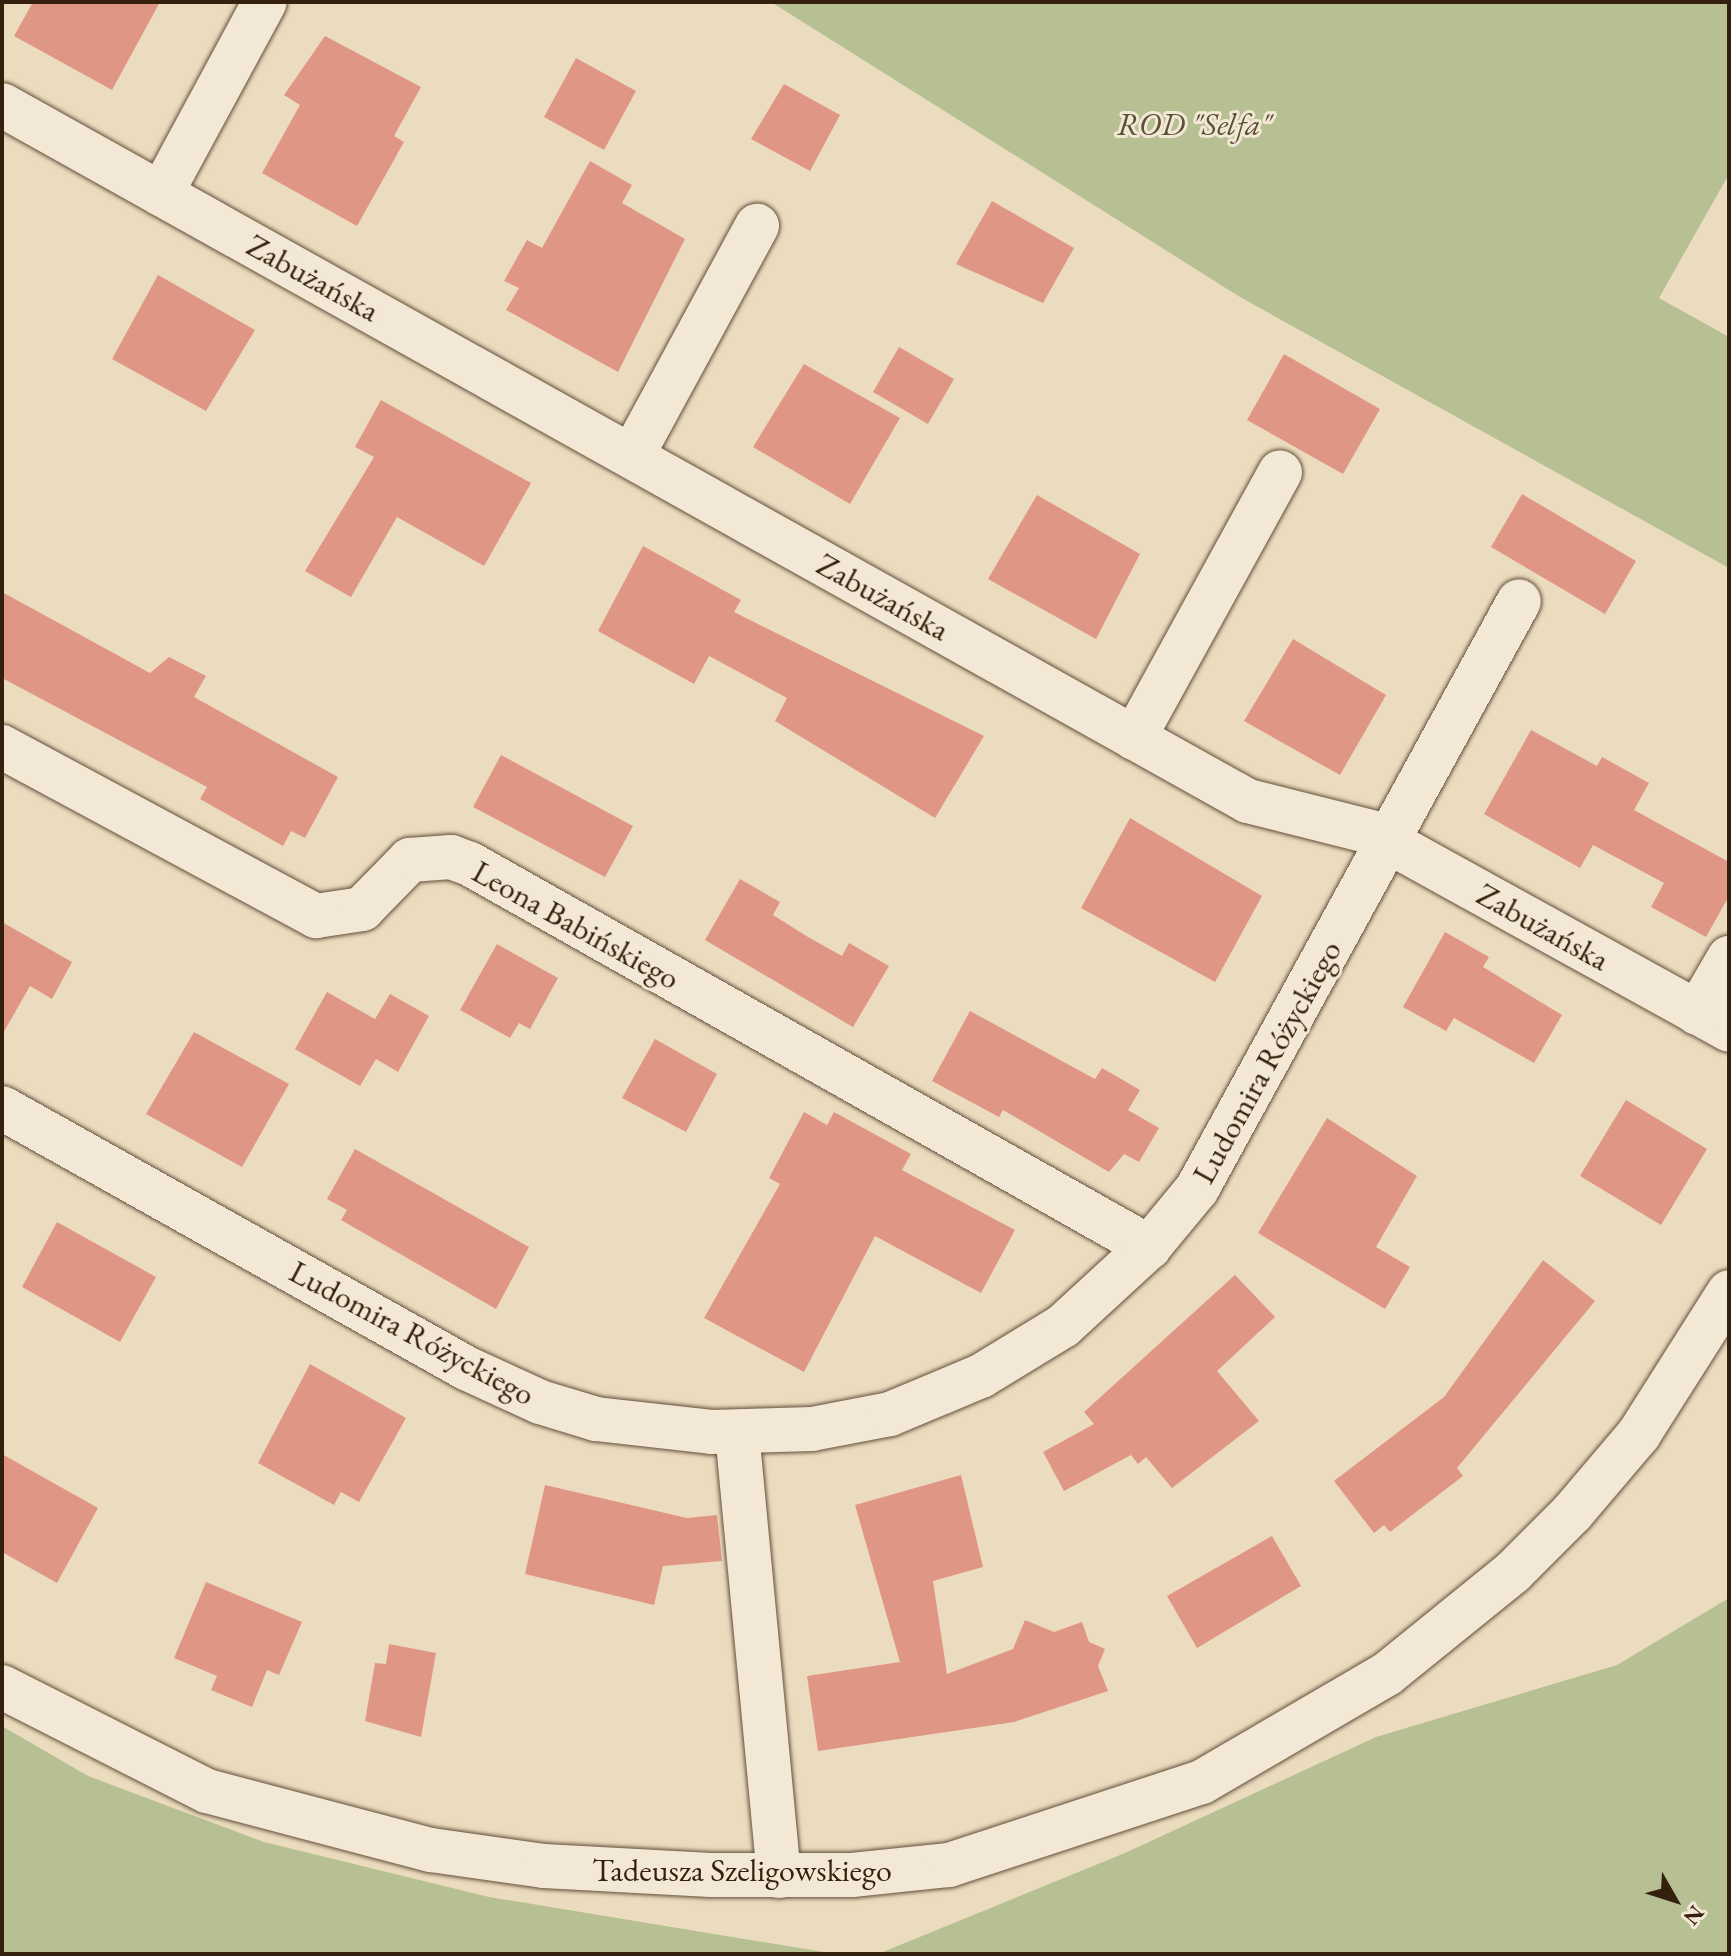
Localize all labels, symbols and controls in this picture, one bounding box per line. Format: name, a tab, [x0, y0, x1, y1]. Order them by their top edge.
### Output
park label: ROD "Selfa"	[1117, 105, 1271, 143]
street label: Zabużańska	[240, 226, 386, 330]
street label: Zabużańska	[810, 545, 956, 649]
street label: Leona Babińskiego	[466, 852, 686, 998]
street label: Zabużańska	[1470, 875, 1616, 979]
street label: Ludomira Różyckiego	[1184, 934, 1350, 1190]
street label: Ludomira Różyckiego	[283, 1252, 541, 1414]
street label: Tadeusza Szeligowskiego	[592, 1851, 892, 1889]
north arrow	[1635, 1860, 1715, 1940]
text: N	[1677, 1899, 1711, 1931]

